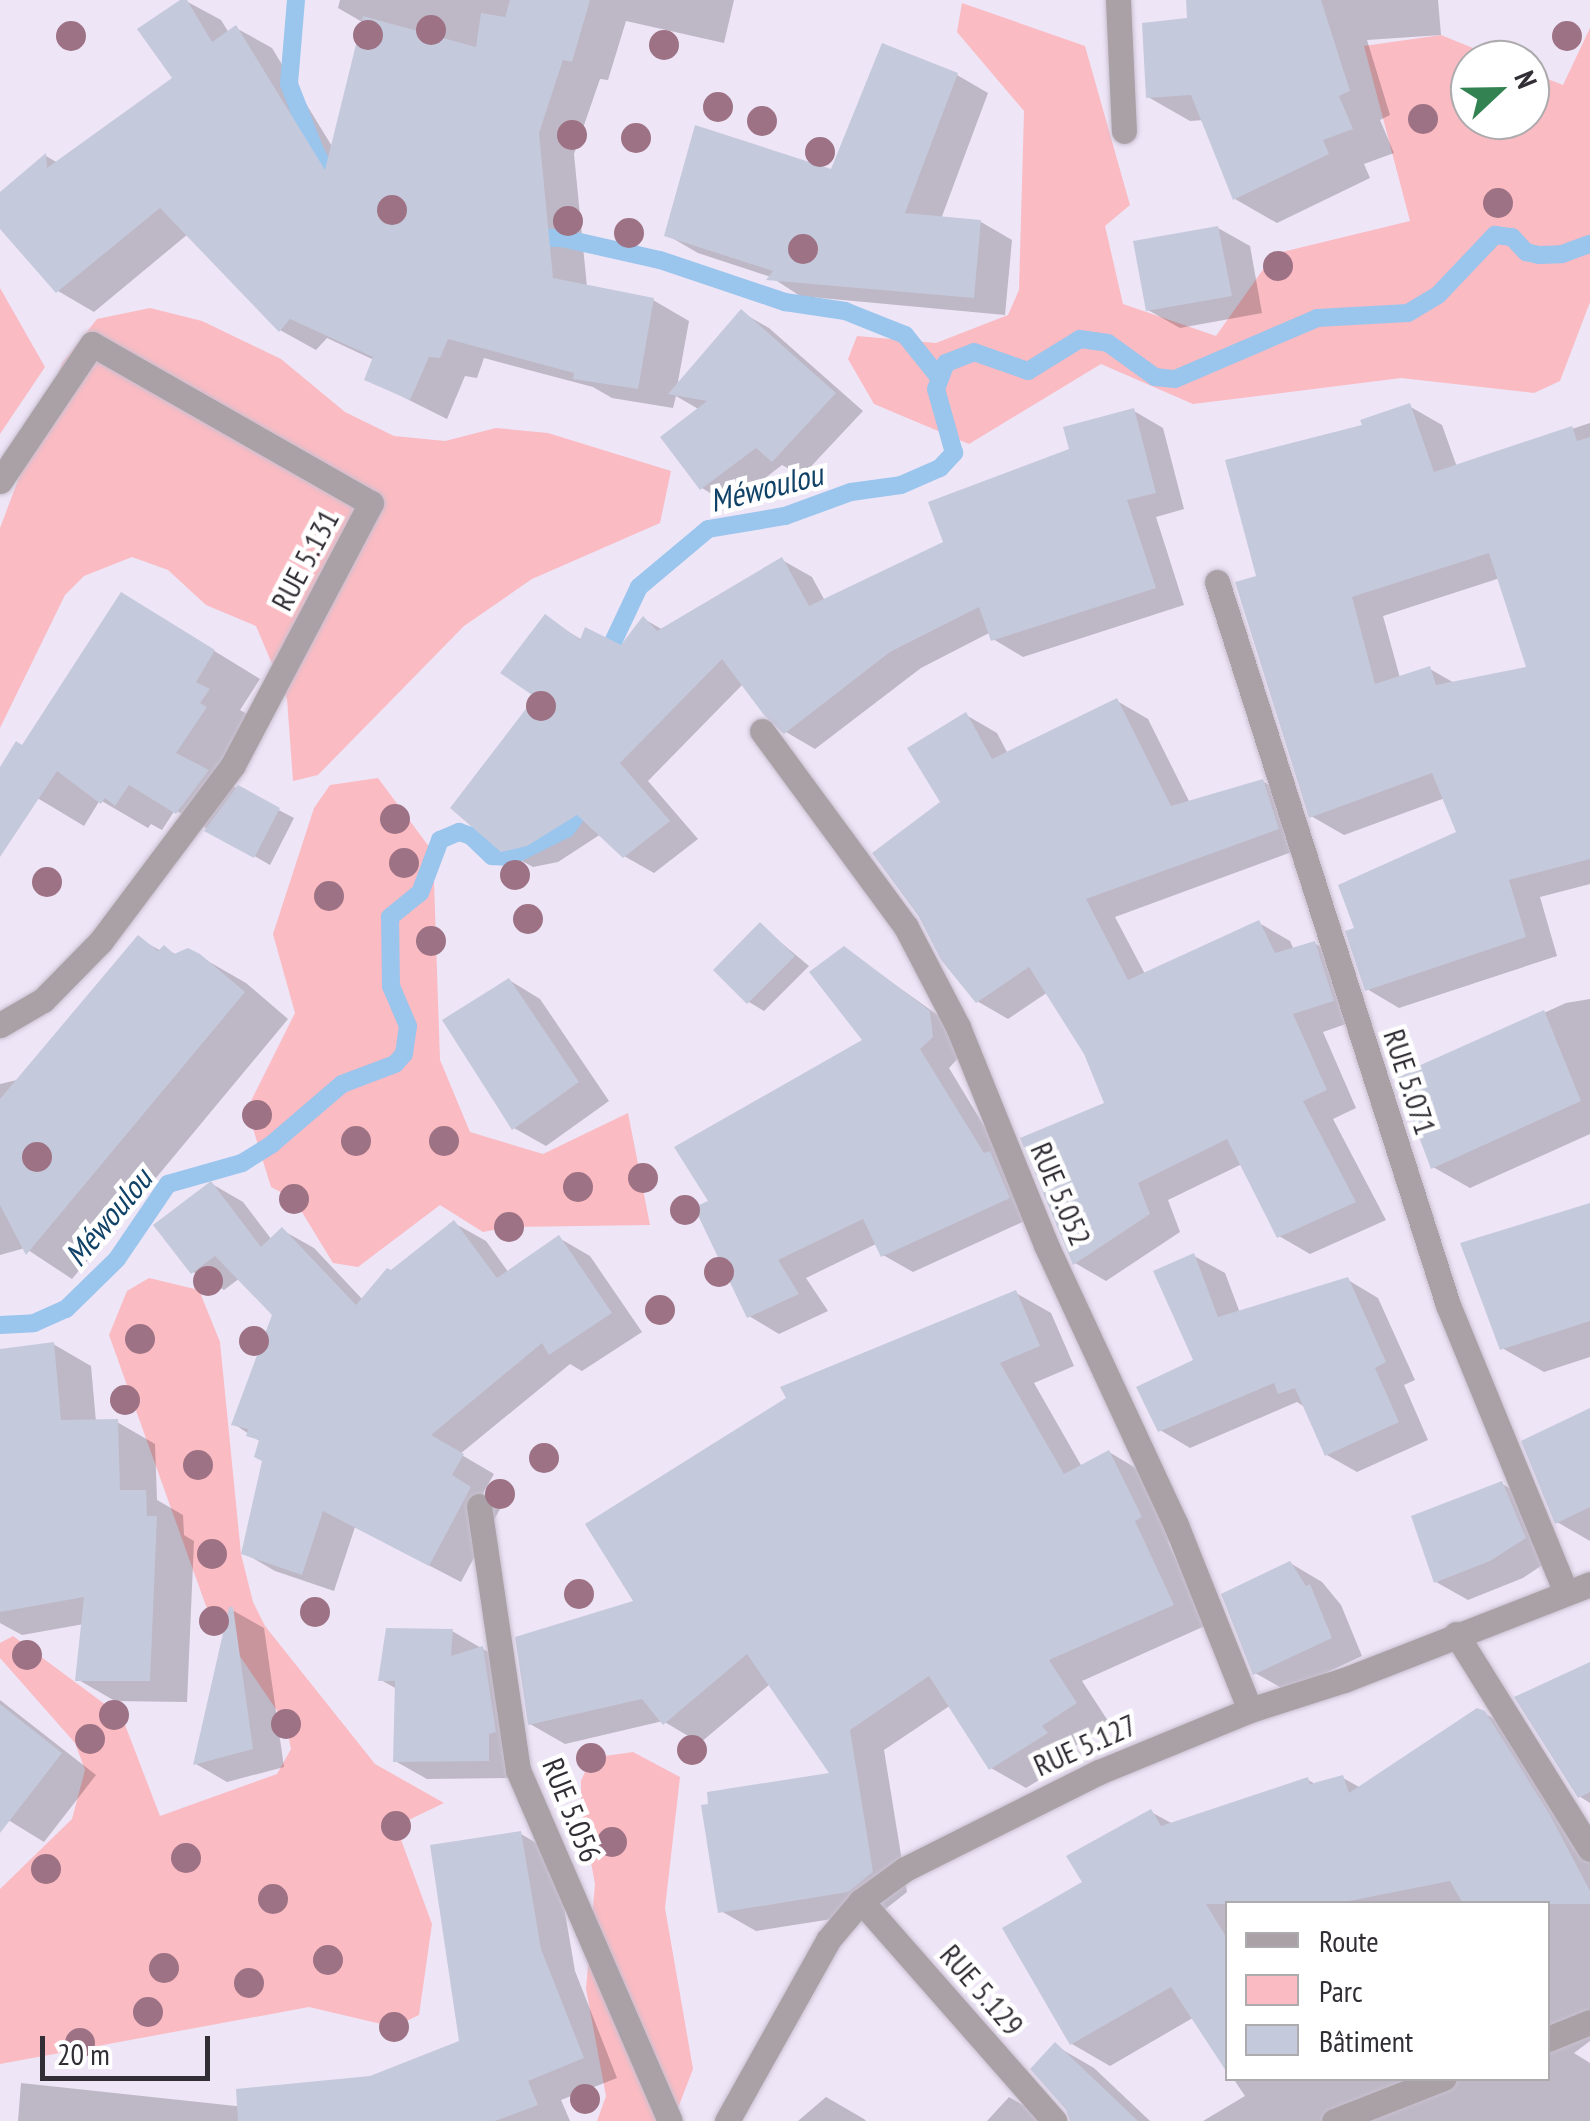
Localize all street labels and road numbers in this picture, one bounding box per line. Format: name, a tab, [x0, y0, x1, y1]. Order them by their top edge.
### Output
street label: RUE 5.131	[264, 504, 346, 616]
street label: RUE 5.071	[1376, 1025, 1444, 1139]
street label: RUE 5.052	[1023, 1137, 1099, 1251]
street label: RUE 5.127	[1028, 1706, 1142, 1784]
street label: RUE 5.056	[535, 1753, 609, 1867]
street label: RUE 5.129	[933, 1937, 1031, 2043]

